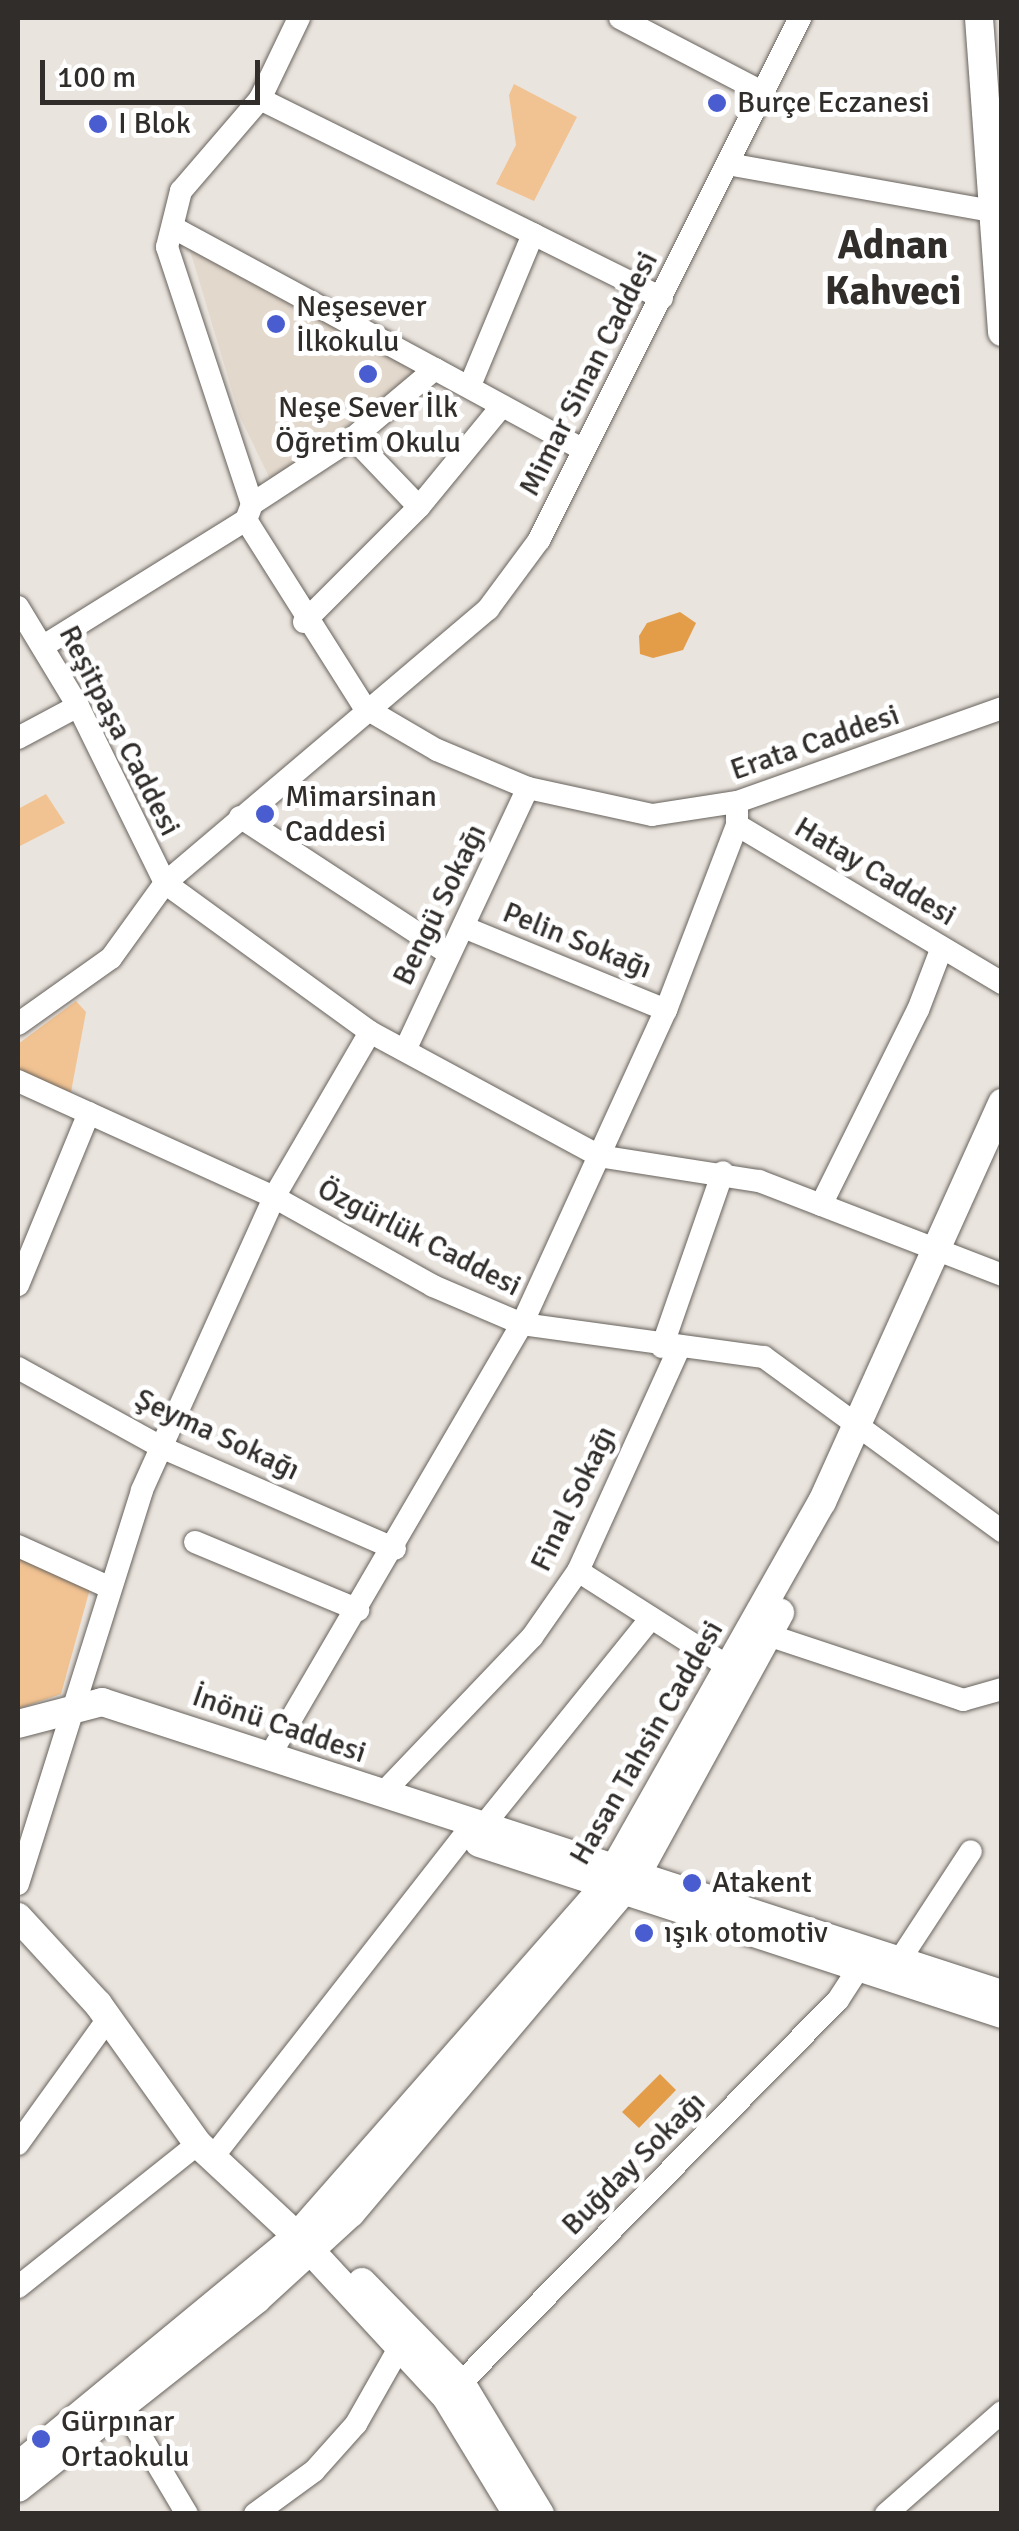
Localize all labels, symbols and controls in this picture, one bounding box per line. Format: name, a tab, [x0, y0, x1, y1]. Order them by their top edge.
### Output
scale bar	[45, 40, 265, 102]
text: 100 m	[57, 59, 136, 96]
place label: Burçe Eczanesi	[737, 85, 930, 121]
marker: Burçe Eczanesi	[706, 92, 728, 114]
place label: I Blok	[118, 106, 191, 142]
marker: I Blok	[87, 113, 109, 135]
district label: Adnan Kahveci	[825, 221, 961, 315]
street label: Mimar Sinan Caddesi	[512, 246, 666, 502]
place label: Neşesever İlkokulu	[296, 289, 427, 360]
marker: Neşesever İlkokulu	[265, 313, 287, 335]
marker: Neşe Sever İlk Öğretim Okulu	[357, 363, 379, 385]
place label: Neşe Sever İlk Öğretim Okulu	[275, 390, 461, 460]
street label: Reşitpaşa Caddesi	[50, 620, 188, 842]
street label: Erata Caddesi	[726, 697, 904, 789]
place label: Mimarsinan Caddesi	[285, 779, 437, 850]
marker: Mimarsinan Caddesi	[254, 803, 276, 825]
street label: Hatay Caddesi	[788, 810, 962, 934]
street label: Bengü Sokağı	[386, 819, 494, 991]
street label: Pelin Sokağı	[497, 895, 657, 987]
street label: Özgürlük Caddesi	[311, 1171, 527, 1305]
street label: Şeyma Sokağı	[129, 1381, 305, 1489]
street label: Final Sokağı	[523, 1420, 625, 1578]
street label: Hasan Tahsin Caddesi	[562, 1614, 732, 1872]
street label: İnönü Caddesi	[187, 1678, 371, 1772]
place label: Atakent	[712, 1865, 812, 1901]
marker: Atakent	[681, 1872, 703, 1894]
place label: ışık otomotiv	[664, 1915, 828, 1951]
marker: ışık otomotiv	[633, 1922, 655, 1944]
street label: Buğday Sokağı	[555, 2085, 713, 2243]
place label: Gürpınar Ortaokulu	[61, 2404, 189, 2474]
marker: Gürpınar Ortaokulu	[30, 2428, 52, 2450]

